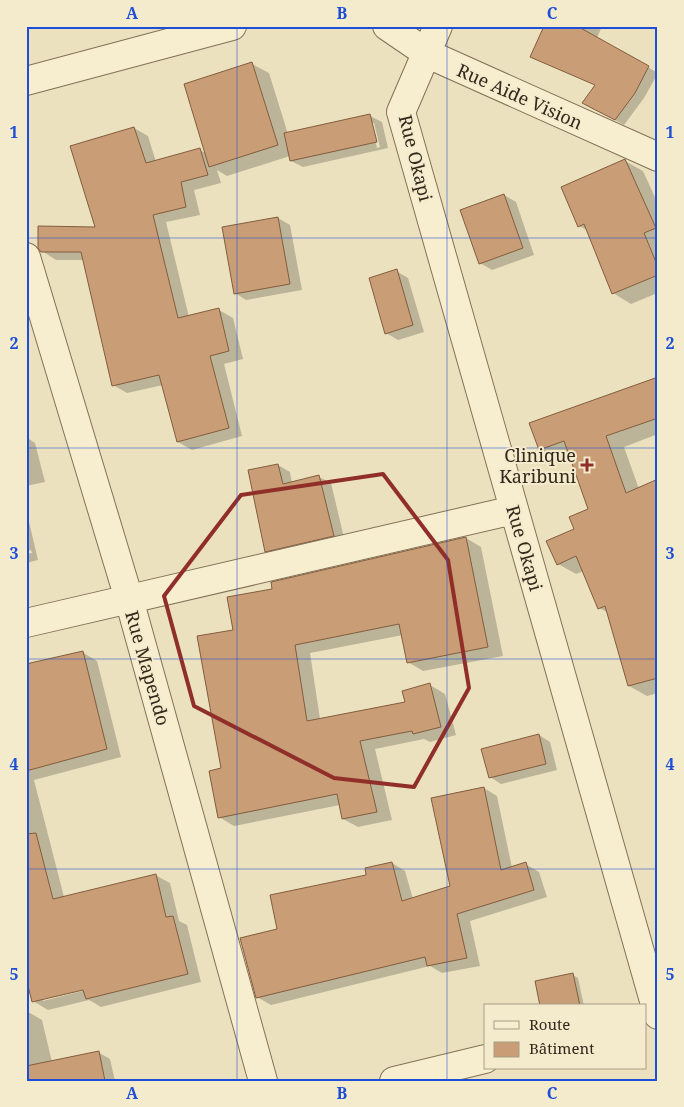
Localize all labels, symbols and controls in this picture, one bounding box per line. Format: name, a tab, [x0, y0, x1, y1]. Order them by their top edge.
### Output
text: A	[126, 2, 139, 24]
text: B	[337, 2, 348, 24]
text: C	[547, 2, 558, 24]
street label: Rue Aide Vision	[453, 58, 587, 135]
street label: Rue Okapi	[394, 112, 438, 204]
text: 1	[9, 121, 19, 143]
text: 1	[665, 121, 675, 143]
text: 2	[9, 332, 19, 354]
text: 2	[665, 332, 675, 354]
place label: Clinique Karibuni	[499, 443, 576, 488]
marker: Clinique Karibuni	[580, 458, 594, 472]
street label: Rue Okapi	[501, 502, 549, 594]
text: 3	[9, 542, 19, 564]
text: 3	[665, 542, 675, 564]
street label: Rue Mapendo	[120, 608, 176, 728]
text: 4	[9, 753, 19, 775]
text: 4	[665, 753, 675, 775]
text: 5	[9, 963, 19, 985]
text: 5	[665, 963, 675, 985]
legend	[484, 1004, 646, 1070]
text: Route	[529, 1014, 570, 1034]
text: Bâtiment	[529, 1038, 595, 1058]
text: A	[126, 1082, 139, 1104]
text: B	[337, 1082, 348, 1104]
text: C	[547, 1082, 558, 1104]

